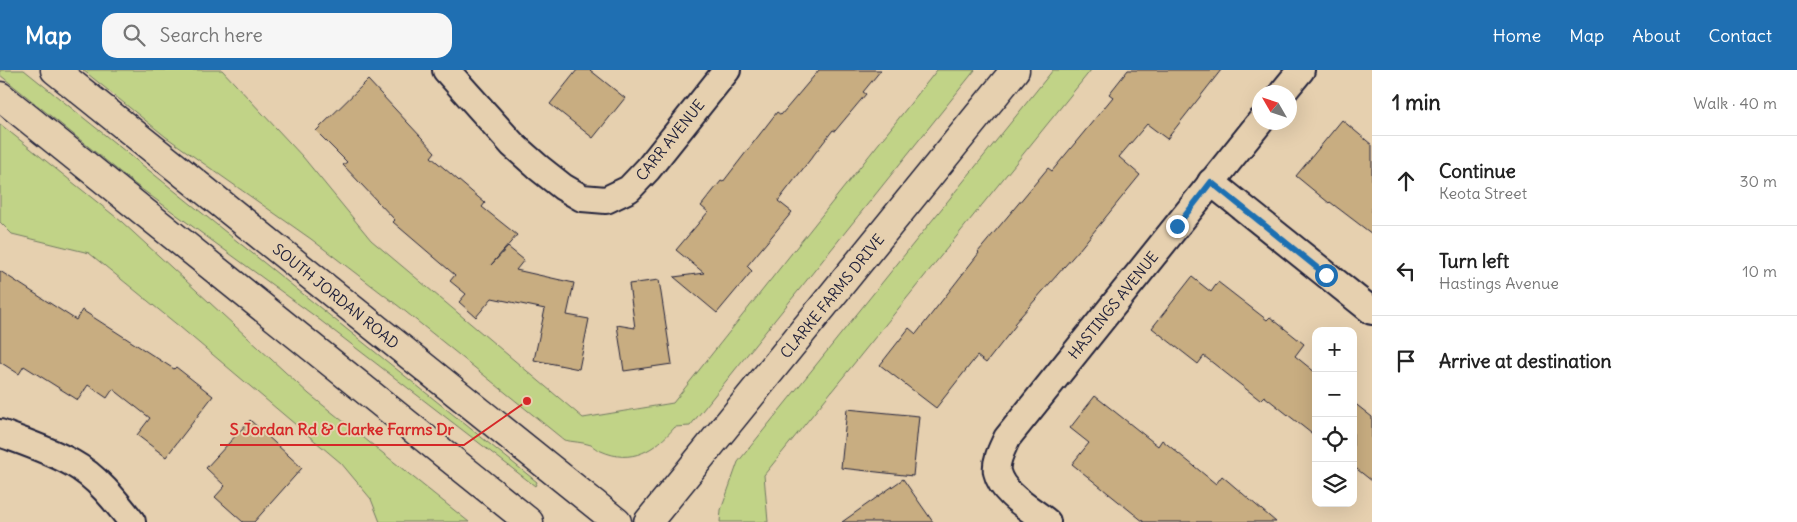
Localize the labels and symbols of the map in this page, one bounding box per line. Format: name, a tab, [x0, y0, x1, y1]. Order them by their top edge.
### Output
north arrow	[1252, 85, 1297, 130]
street label: CARR AVENUE	[631, 95, 709, 184]
route end	[1166, 215, 1189, 238]
street label: CLARKE FARMS DRIVE	[776, 230, 888, 362]
street label: SOUTH JORDAN ROAD	[269, 239, 403, 353]
street label: HASTINGS AVENUE	[1064, 247, 1162, 363]
route start	[1315, 264, 1338, 287]
callout: S Jordan Rd & Clarke Farms Dr	[220, 414, 464, 445]
text: S Jordan Rd & Clarke Farms Dr	[230, 419, 455, 439]

